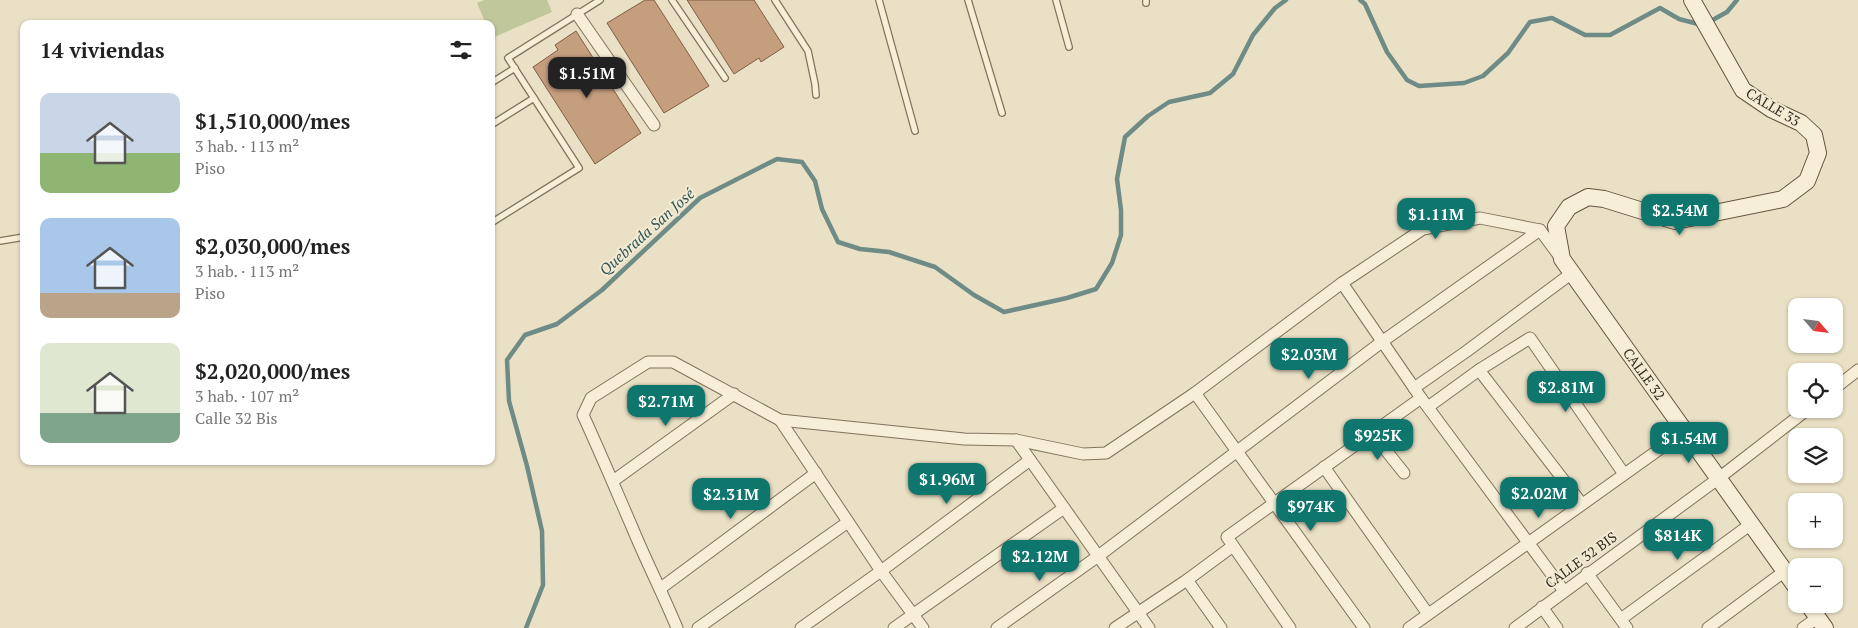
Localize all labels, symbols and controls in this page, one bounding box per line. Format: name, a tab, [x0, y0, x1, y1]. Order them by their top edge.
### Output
text: 14 viviendas	[40, 36, 165, 64]
icon: filters	[447, 36, 475, 64]
pin: $1.51M	[546, 56, 628, 99]
text: $1.51M	[559, 62, 615, 84]
street label: CALLE 33	[1743, 83, 1804, 130]
text: $1,510,000/mes	[195, 107, 350, 135]
icon: home	[80, 113, 140, 173]
text: 3 hab. · 113 m²	[195, 135, 299, 157]
text: Piso	[195, 157, 225, 179]
water label: Quebrada San José	[595, 182, 699, 279]
pin: $2.54M	[1639, 194, 1721, 236]
pin: $1.11M	[1395, 198, 1477, 240]
text: $2.54M	[1652, 199, 1708, 221]
text: $1.11M	[1408, 203, 1464, 225]
text: $2,030,000/mes	[195, 232, 350, 260]
icon: home	[80, 238, 140, 298]
text: 3 hab. · 113 m²	[195, 260, 299, 282]
text: Piso	[195, 282, 225, 304]
north arrow	[1788, 298, 1842, 352]
map controls	[1788, 298, 1843, 613]
pin: $2.03M	[1268, 338, 1350, 380]
text: $2.03M	[1281, 343, 1337, 365]
street label: CALLE 32	[1619, 344, 1670, 404]
text: $2,020,000/mes	[195, 357, 350, 385]
icon: home	[80, 363, 140, 423]
button: locate	[1788, 363, 1843, 418]
pin: $2.81M	[1525, 370, 1607, 413]
text: $2.81M	[1538, 376, 1594, 398]
pin: $2.71M	[625, 384, 707, 427]
text: 3 hab. · 107 m²	[195, 385, 299, 407]
text: $2.71M	[638, 390, 694, 412]
text: Calle 32 Bis	[195, 407, 277, 429]
pin: $925K	[1343, 418, 1413, 461]
pin: $1.54M	[1648, 422, 1730, 464]
text: $925K	[1354, 424, 1402, 446]
text: $1.54M	[1661, 427, 1717, 449]
button: layers	[1788, 428, 1843, 483]
pin: $1.96M	[906, 462, 988, 505]
text: $1.96M	[919, 468, 975, 490]
pin: $2.02M	[1498, 476, 1580, 519]
pin: $2.31M	[690, 478, 772, 520]
text: $2.02M	[1511, 482, 1567, 504]
text: $2.31M	[703, 483, 759, 505]
pin: $974K	[1276, 490, 1346, 532]
button: +	[1788, 493, 1843, 548]
text: $974K	[1287, 495, 1335, 517]
pin: $814K	[1643, 518, 1713, 561]
text: $814K	[1654, 524, 1702, 546]
street label: CALLE 32 BIS	[1541, 527, 1620, 592]
pin: $2.12M	[999, 540, 1081, 582]
text: $2.12M	[1012, 545, 1068, 567]
button: −	[1788, 558, 1843, 613]

